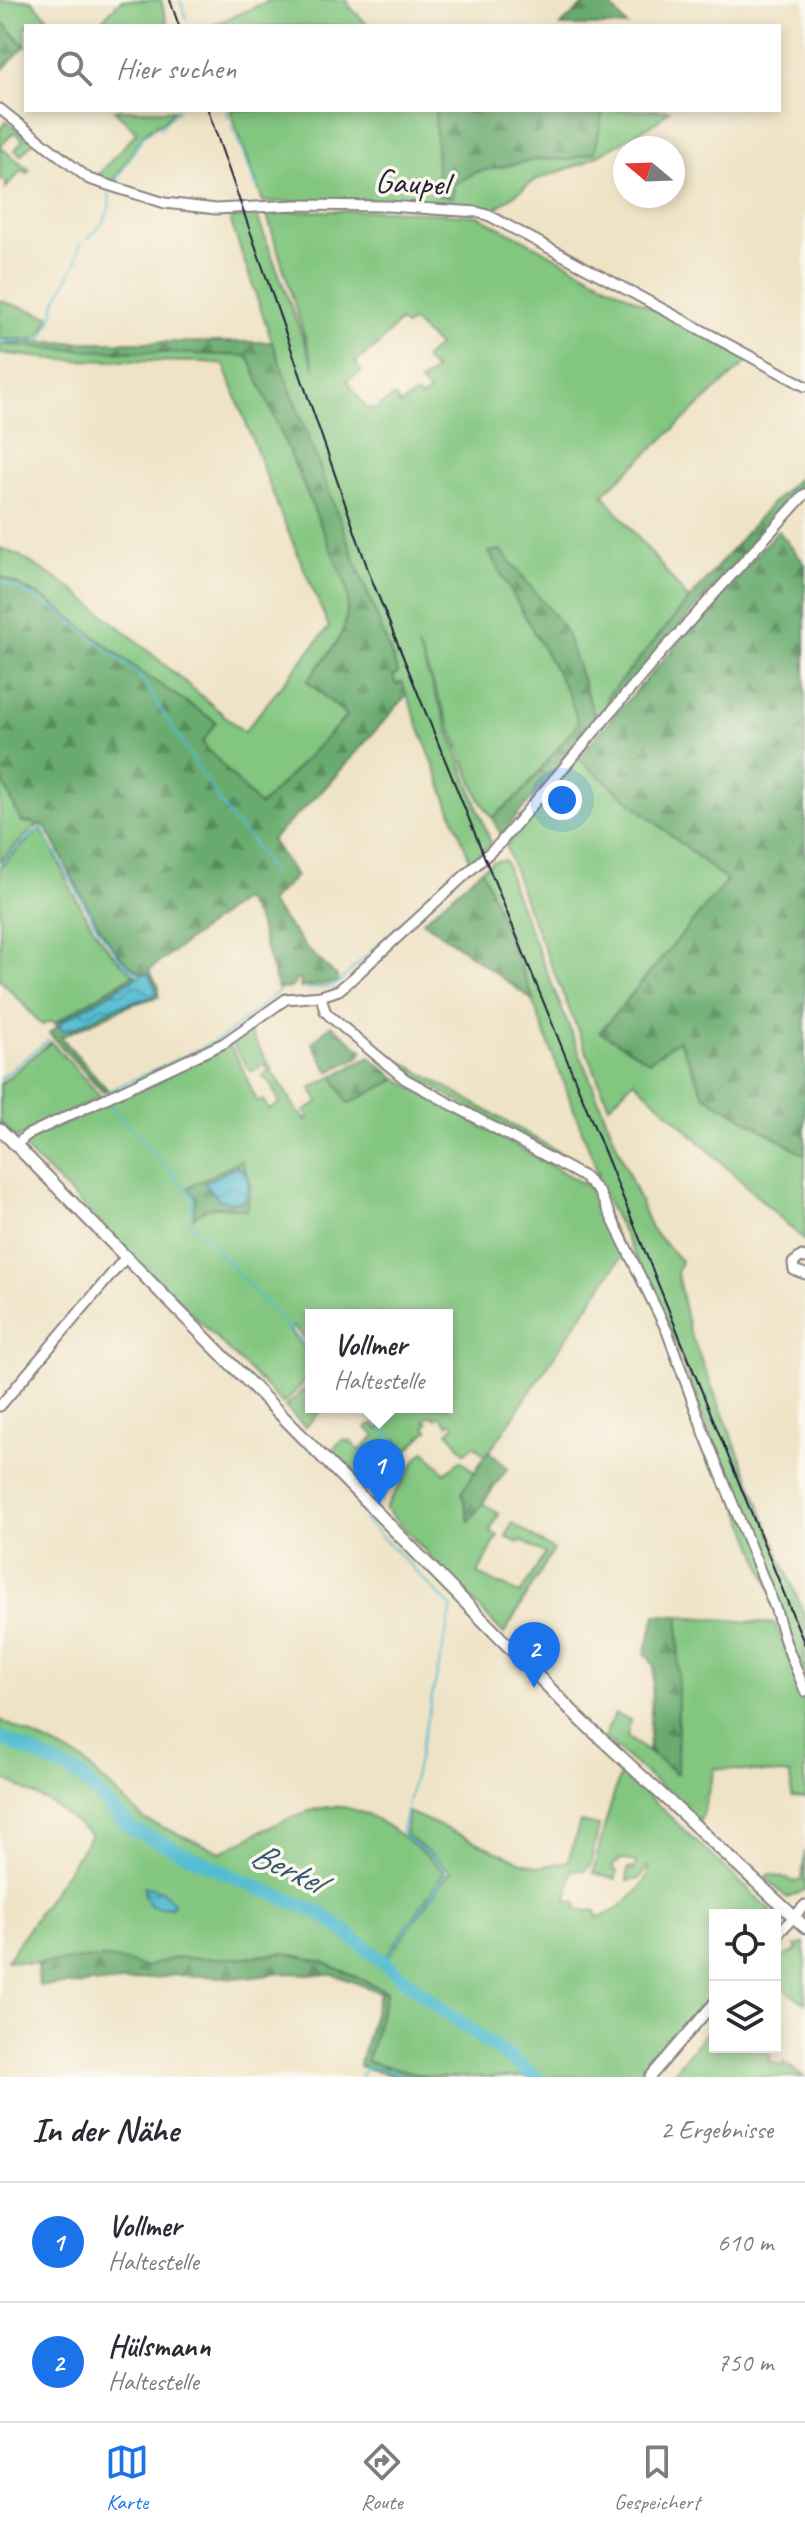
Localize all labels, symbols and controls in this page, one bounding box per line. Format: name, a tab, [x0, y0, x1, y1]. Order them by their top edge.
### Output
search box	[24, 24, 781, 112]
icon: search	[52, 46, 96, 90]
text: Hier suchen	[116, 49, 236, 87]
north arrow	[613, 136, 685, 208]
street label: Gaupel	[374, 159, 456, 206]
your location	[542, 780, 582, 820]
popup	[305, 1309, 453, 1413]
text: Vollmer	[334, 1326, 407, 1364]
text: Haltestelle	[334, 1364, 424, 1397]
pin: 1	[353, 1439, 405, 1505]
pin: 2	[508, 1622, 560, 1688]
water label: Berkel	[244, 1830, 340, 1908]
map controls	[709, 1909, 781, 2053]
button: locate	[709, 1909, 781, 1981]
button: layers	[709, 1981, 781, 2053]
text: In der Nähe	[32, 2108, 178, 2151]
text: 2 Ergebnisse	[660, 2113, 773, 2146]
text: Vollmer	[108, 2207, 181, 2245]
text: 1	[52, 2226, 64, 2259]
text: 610 m	[717, 2226, 773, 2259]
text: Haltestelle	[108, 2245, 199, 2278]
text: Hülsmann	[108, 2327, 210, 2365]
text: 2	[52, 2346, 64, 2379]
text: 750 m	[717, 2346, 773, 2379]
text: Haltestelle	[108, 2365, 199, 2398]
tab: Karte	[105, 2440, 149, 2516]
tab: Route	[360, 2440, 404, 2516]
tab: Gespeichert	[614, 2440, 700, 2516]

